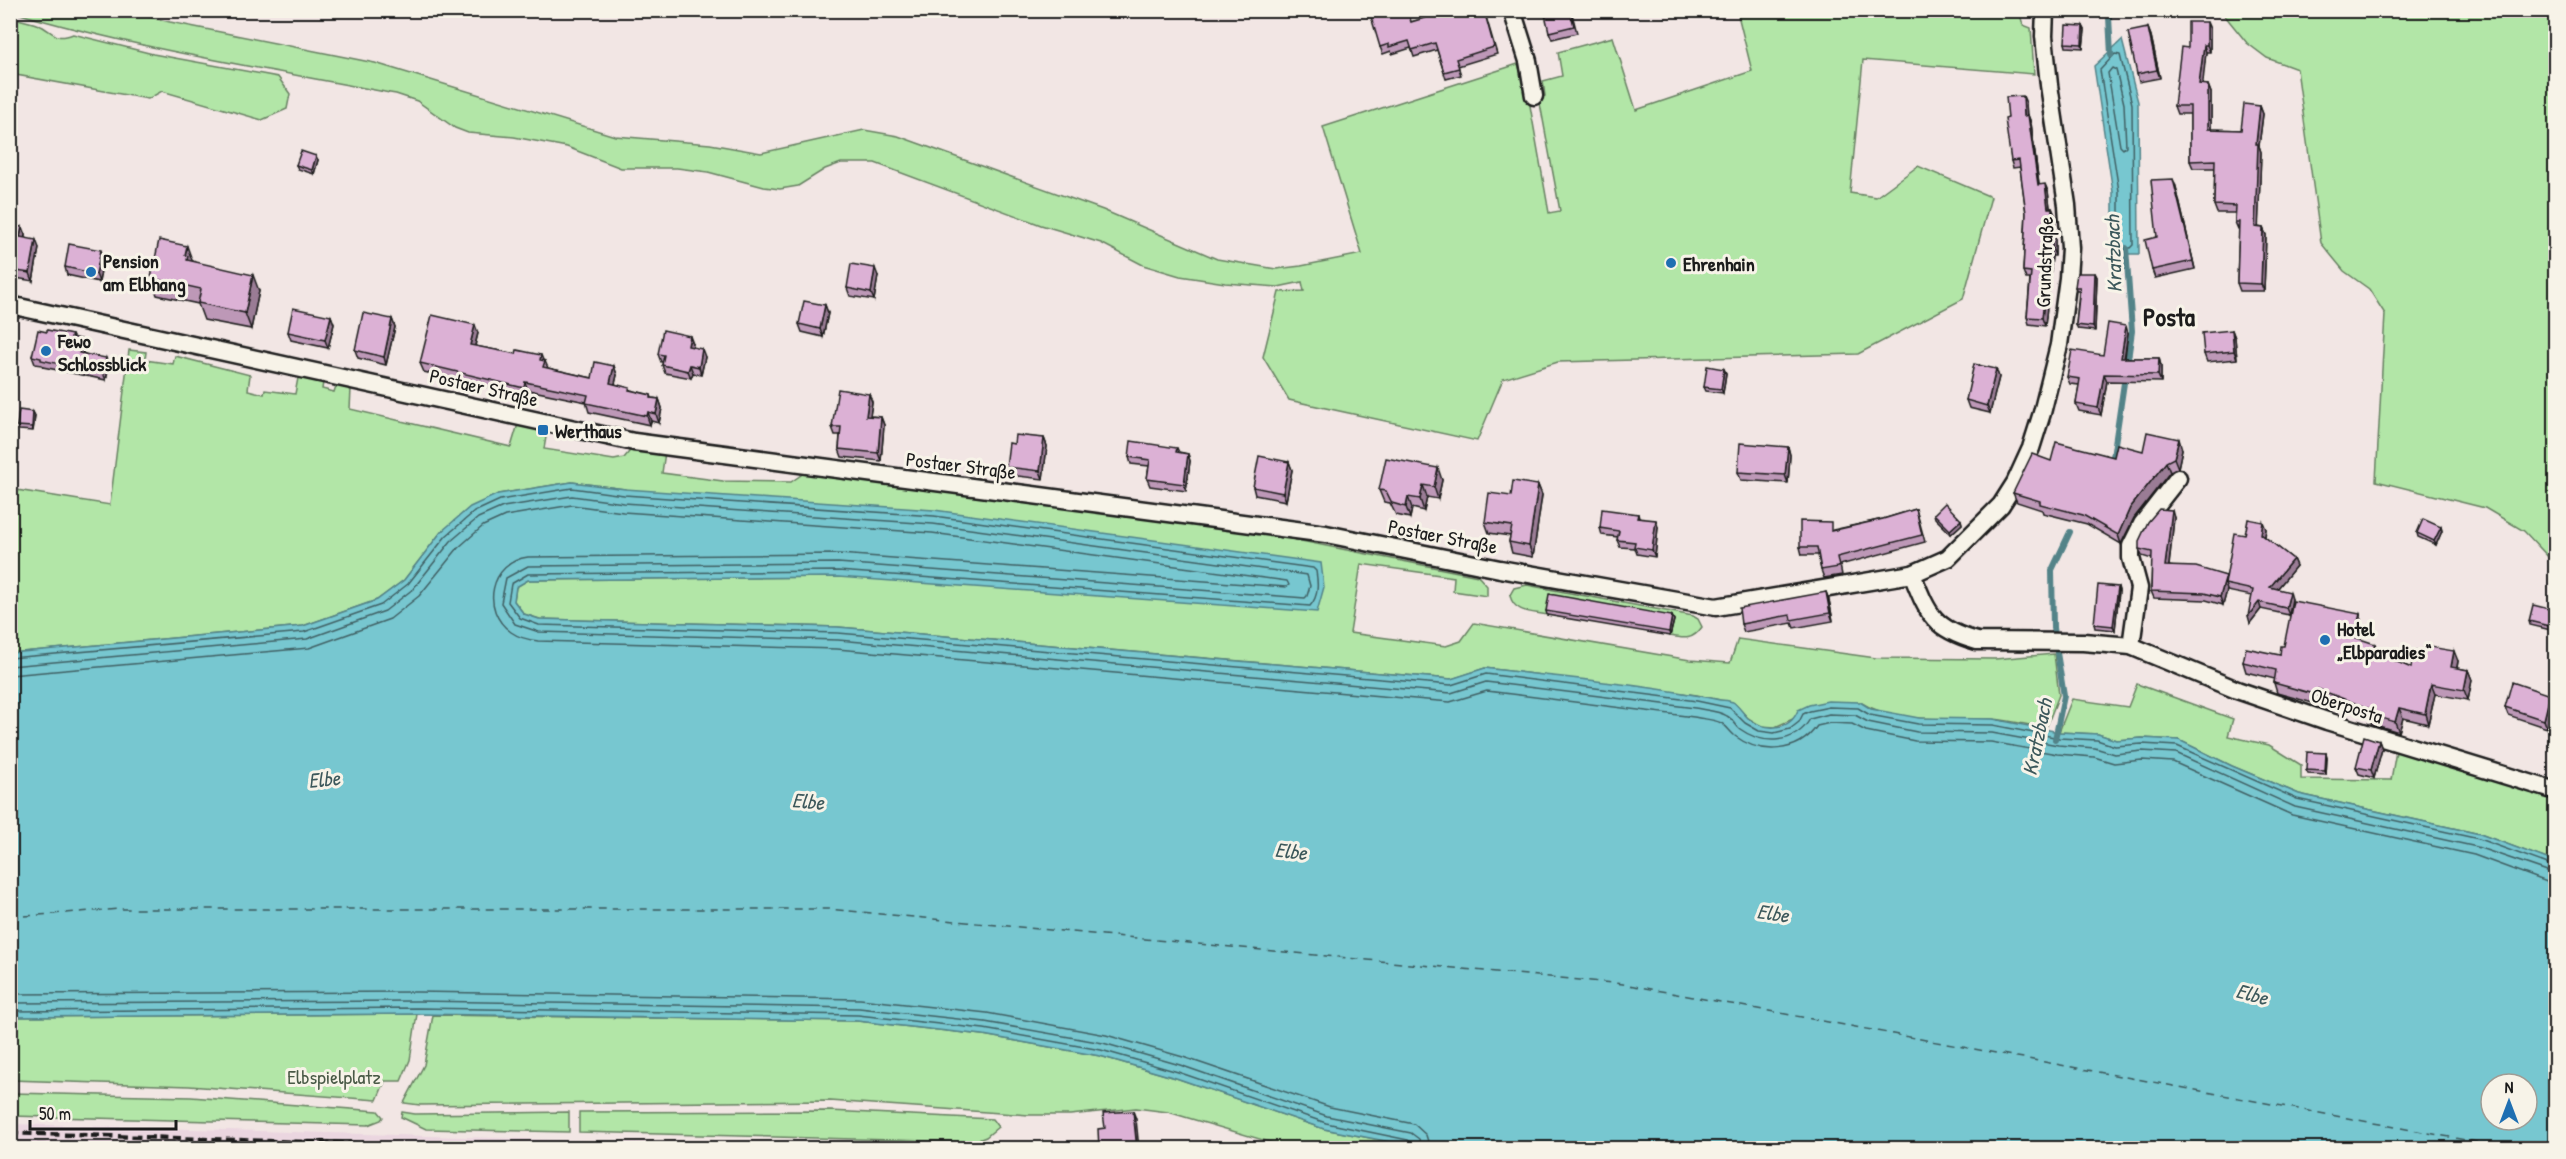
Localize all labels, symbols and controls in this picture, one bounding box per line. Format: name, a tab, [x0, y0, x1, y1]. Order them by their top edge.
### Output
water label: Kratzbach	[2097, 214, 2129, 293]
street label: Grundstraße	[2029, 216, 2059, 308]
place label: Pension am Elbhang	[103, 247, 186, 298]
place label: Ehrenhain	[1683, 250, 1755, 277]
marker: Ehrenhain	[1664, 256, 1678, 270]
marker: Pension am Elbhang	[84, 265, 98, 279]
district label: Posta	[2143, 299, 2196, 334]
place label: Fewo Schlossblick	[57, 327, 147, 377]
marker: Fewo Schlossblick	[39, 344, 53, 358]
street label: Postaer Straße	[427, 361, 541, 413]
place label: Werthaus	[555, 417, 622, 444]
marker: Werthaus	[536, 423, 550, 437]
street label: Postaer Straße	[905, 445, 1018, 485]
street label: Postaer Straße	[1386, 512, 1500, 560]
place label: Hotel „Elbparadies“	[2337, 615, 2432, 666]
marker: Hotel „Elbparadies“	[2318, 633, 2332, 647]
street label: Oberposta	[2308, 681, 2387, 729]
water label: Kratzbach	[2015, 695, 2059, 778]
water label: Elbe	[307, 763, 343, 795]
water label: Elbe	[791, 785, 827, 817]
water label: Elbe	[1273, 835, 1310, 868]
water label: Elbe	[1755, 896, 1793, 930]
water label: Elbe	[2233, 976, 2273, 1013]
park label: Elbspielplatz	[287, 1063, 381, 1090]
north arrow	[2479, 1072, 2539, 1132]
text: N	[2505, 1076, 2514, 1098]
scale bar	[30, 1093, 176, 1131]
text: 50 m	[39, 1101, 71, 1126]

